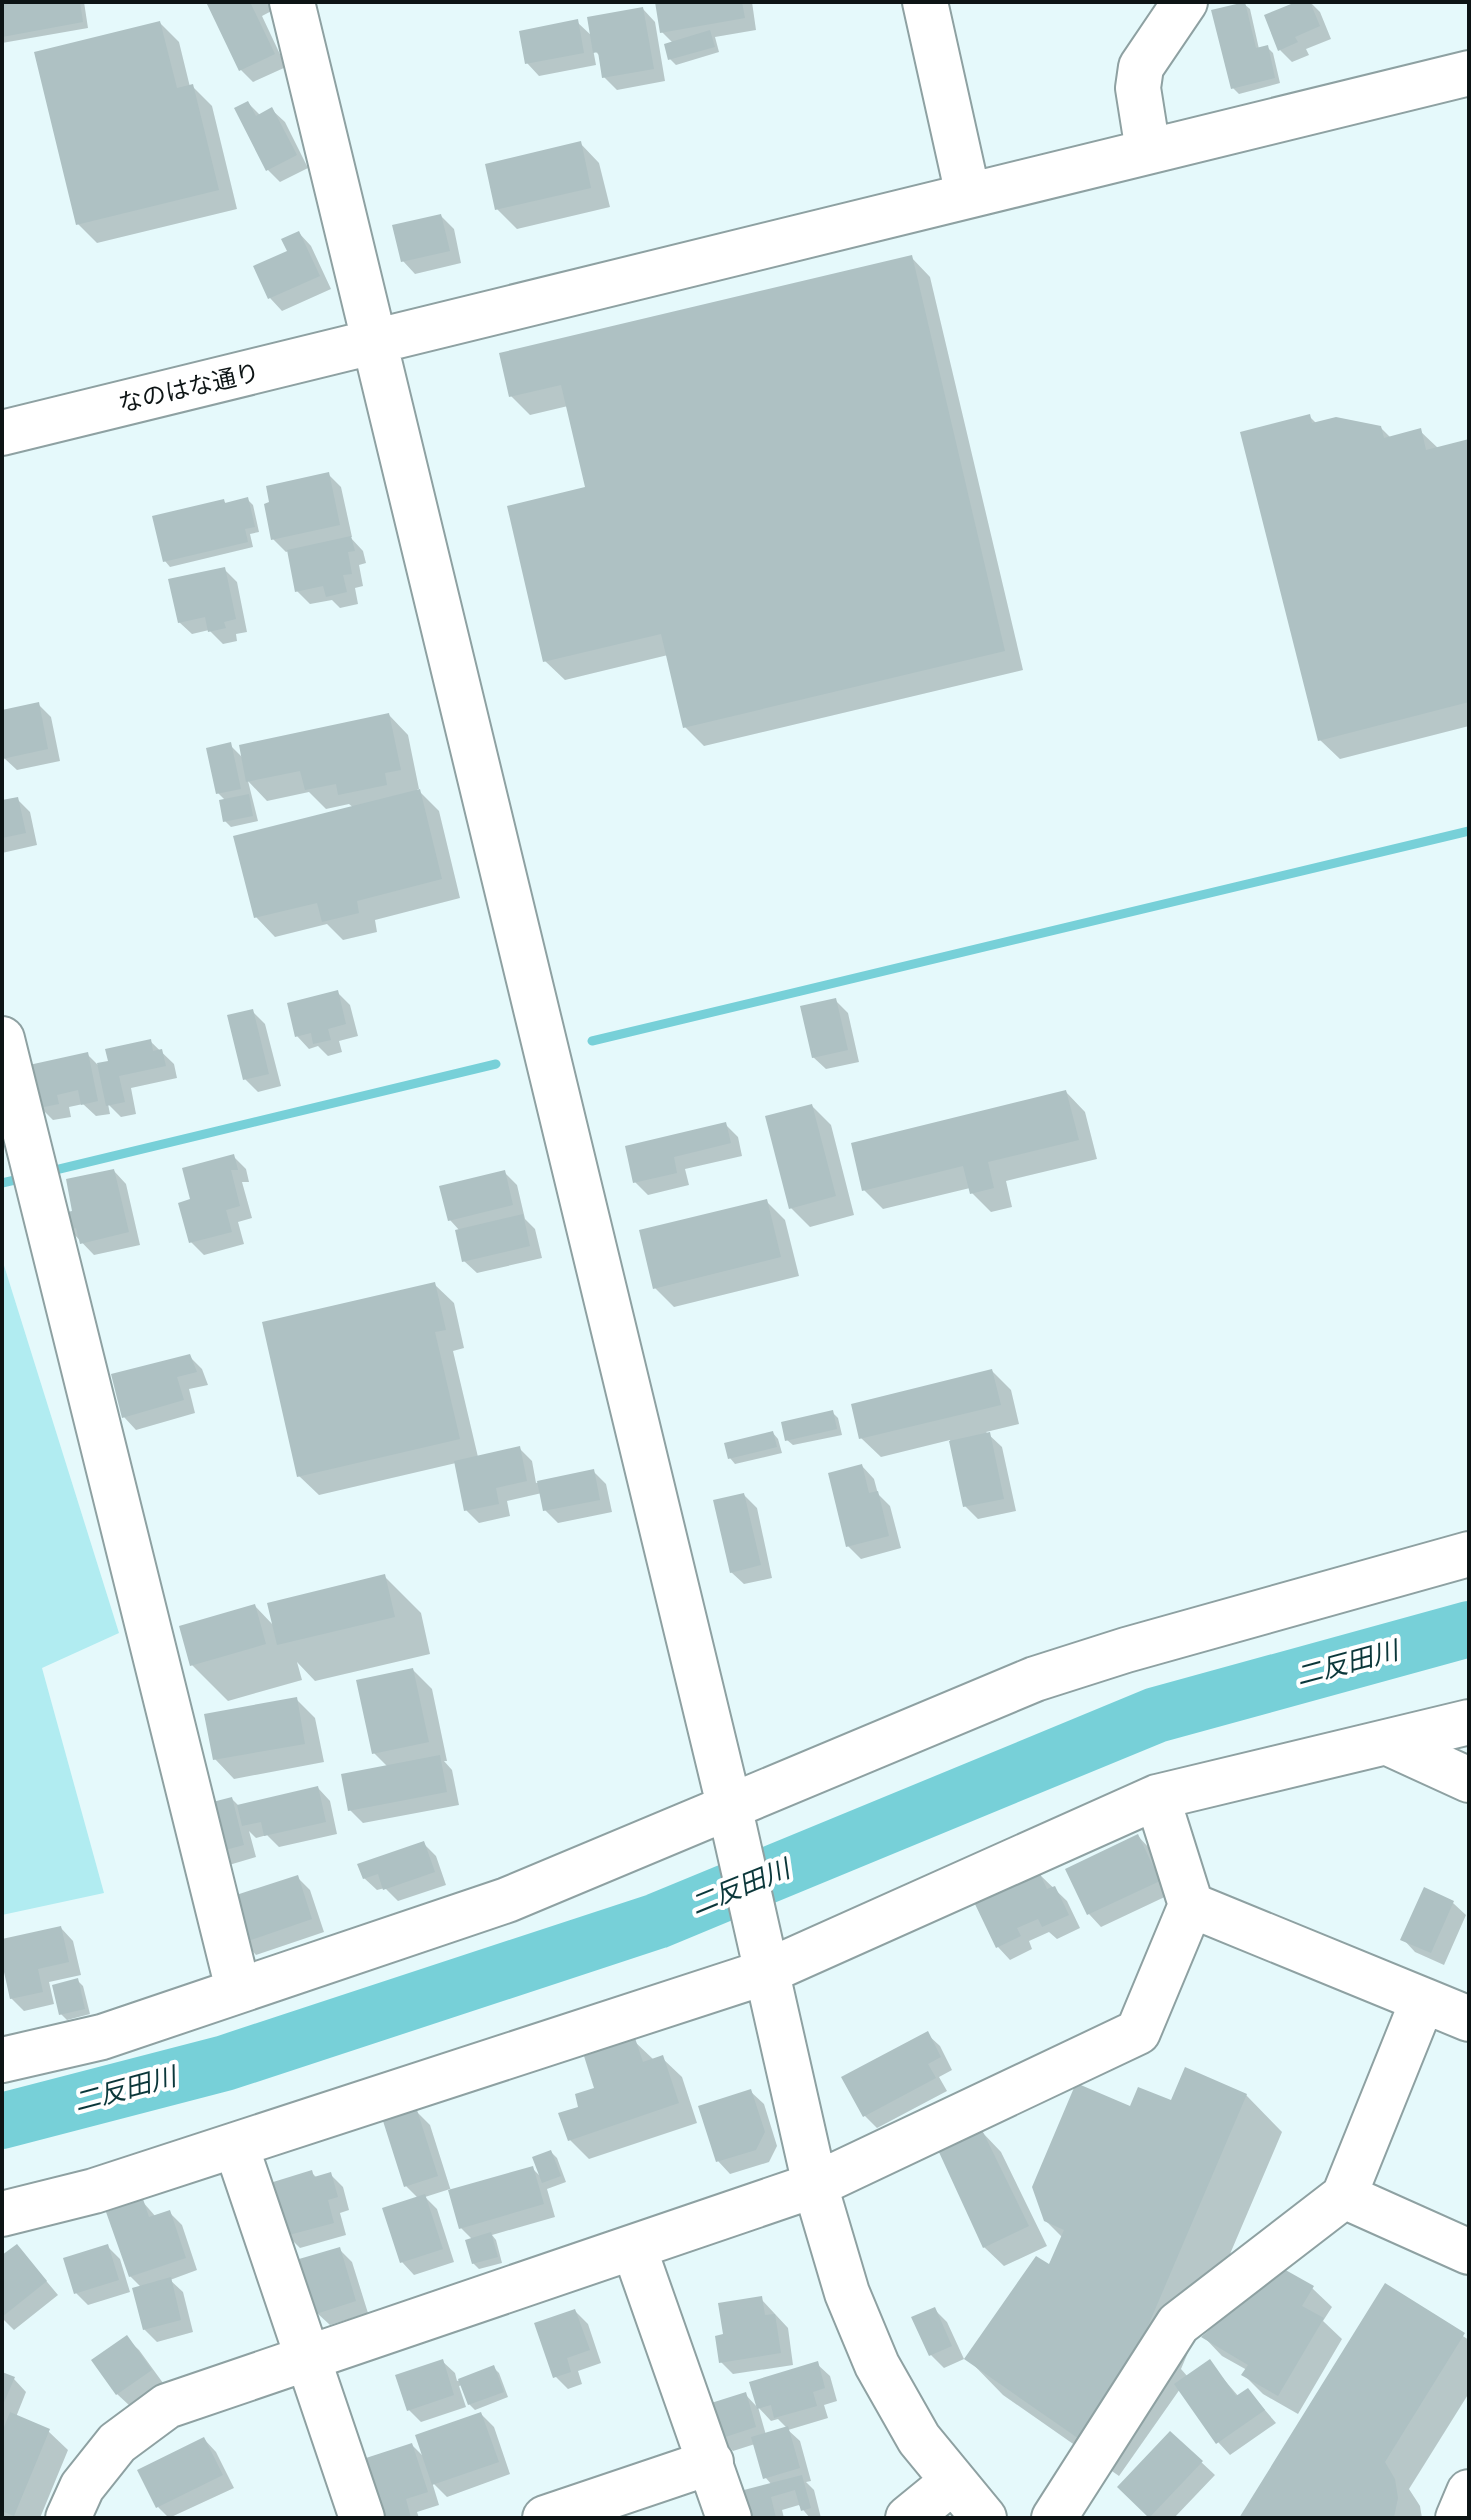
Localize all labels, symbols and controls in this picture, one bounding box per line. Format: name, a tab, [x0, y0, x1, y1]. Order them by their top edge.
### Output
street label: なのはな通り	[115, 357, 262, 418]
water label: 二反田川	[1293, 1633, 1404, 1692]
water label: 二反田川	[686, 1852, 797, 1921]
water label: 二反田川	[71, 2059, 182, 2118]

